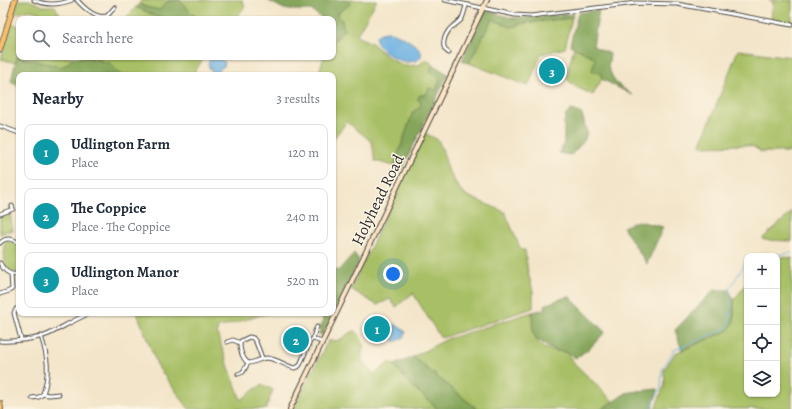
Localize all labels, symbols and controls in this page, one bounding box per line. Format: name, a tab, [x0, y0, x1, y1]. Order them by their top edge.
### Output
search box	[16, 16, 336, 60]
icon: search	[30, 27, 52, 49]
text: Search here	[62, 28, 133, 48]
pin: 3	[539, 56, 565, 86]
text: Nearby	[32, 87, 83, 110]
text: 3 results	[276, 90, 320, 107]
text: Udlington Farm	[71, 134, 170, 154]
text: 1	[44, 144, 48, 161]
text: 120 m	[288, 144, 319, 161]
street label: Holyhead Road	[346, 150, 410, 249]
text: Place	[71, 154, 99, 171]
text: The Coppice	[71, 198, 146, 218]
text: 2	[43, 208, 49, 225]
text: 240 m	[287, 208, 319, 225]
text: Place · The Coppice	[71, 218, 170, 235]
map controls	[744, 253, 780, 397]
button: +	[744, 253, 780, 289]
text: Udlington Manor	[71, 262, 179, 282]
your location	[383, 264, 403, 284]
text: 3	[43, 272, 49, 289]
text: 520 m	[287, 272, 319, 289]
text: Place	[71, 282, 99, 299]
button: −	[744, 289, 780, 325]
pin: 1	[364, 314, 390, 344]
pin: 2	[283, 325, 309, 355]
button: locate	[744, 325, 780, 361]
button: layers	[744, 361, 780, 397]

